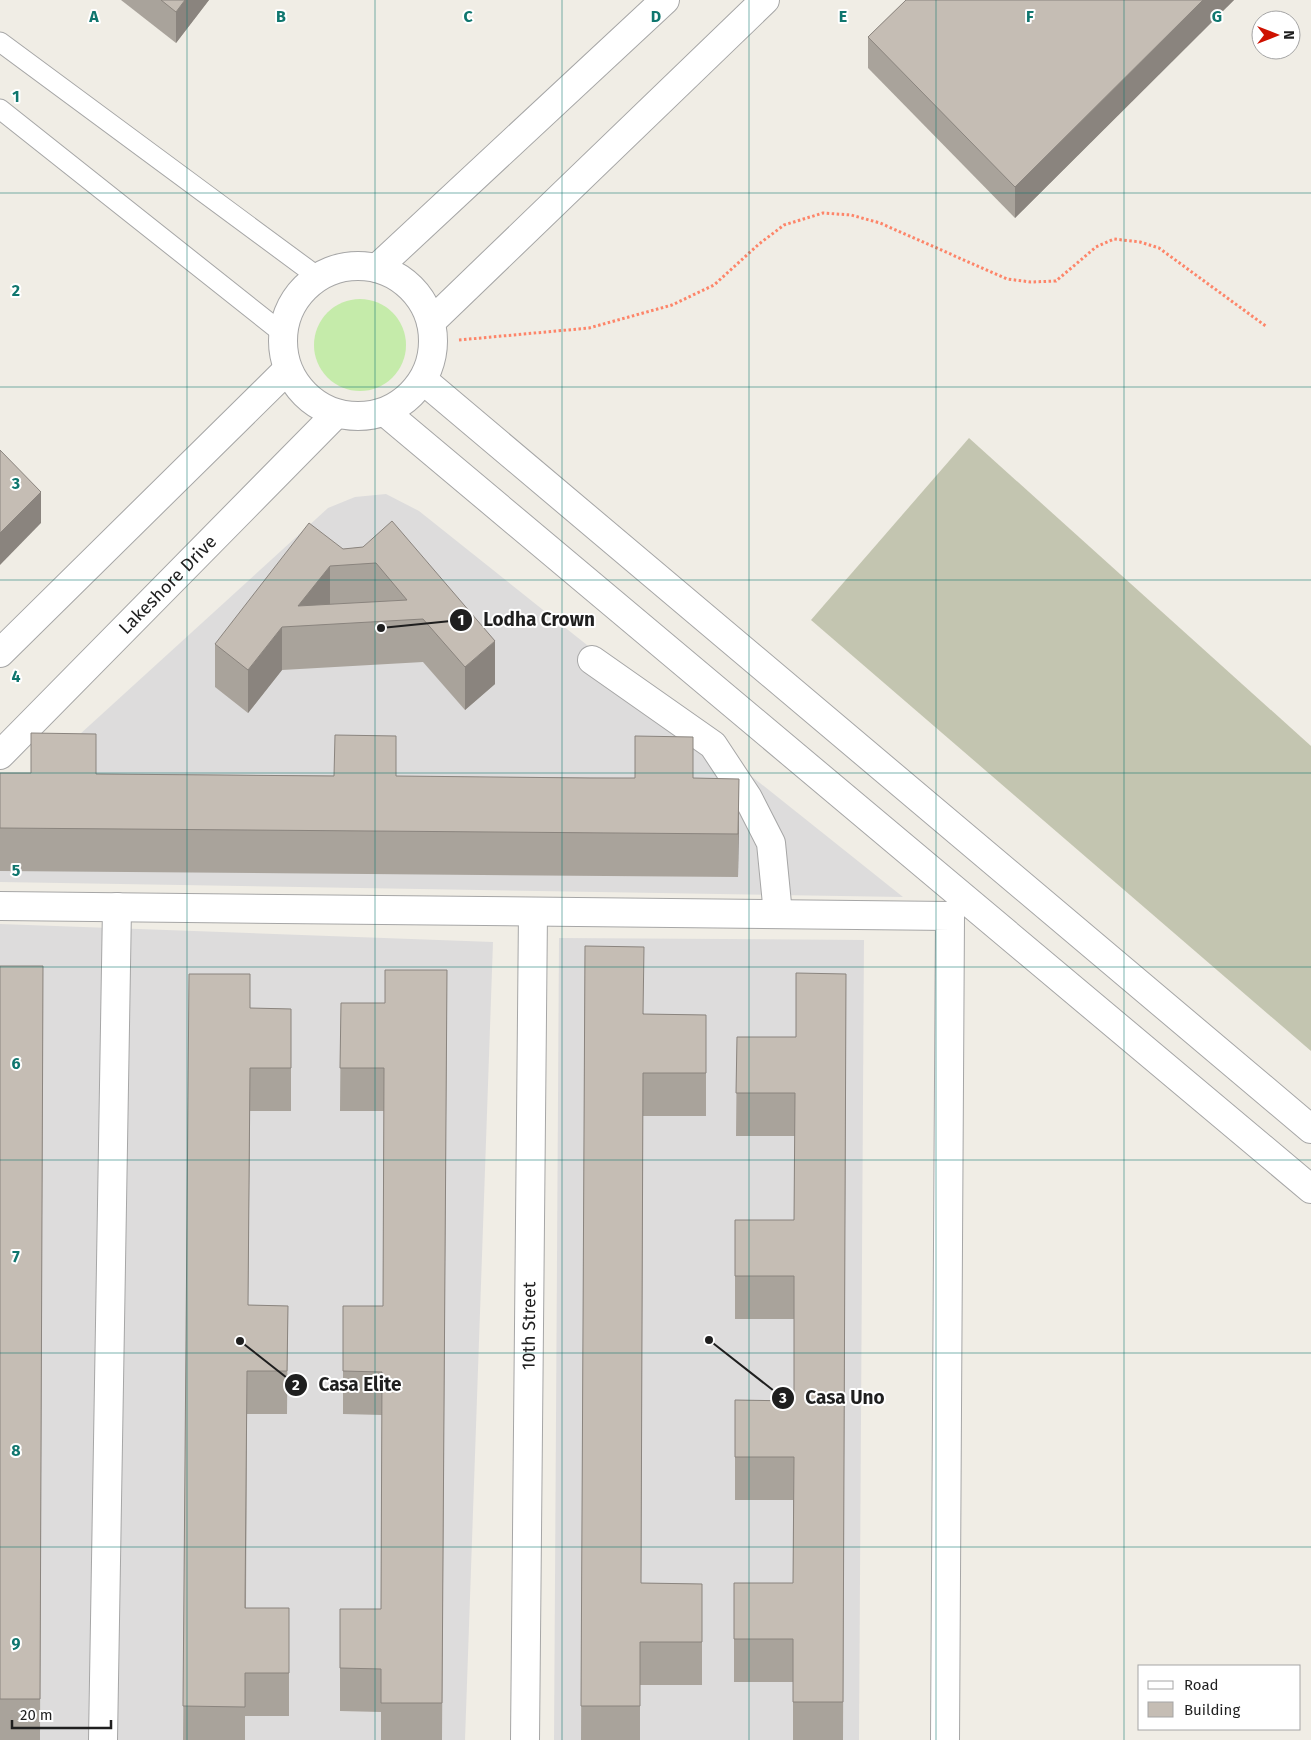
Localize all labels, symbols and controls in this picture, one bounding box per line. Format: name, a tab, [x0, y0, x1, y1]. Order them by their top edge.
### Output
text: A	[88, 7, 99, 26]
text: B	[276, 7, 286, 26]
text: C	[463, 7, 473, 26]
text: D	[651, 7, 661, 26]
text: E	[839, 7, 847, 26]
text: F	[1026, 7, 1034, 26]
text: G	[1212, 7, 1222, 26]
north arrow	[1251, 10, 1301, 60]
text: N	[1280, 30, 1297, 40]
text: 1	[12, 87, 20, 106]
text: 2	[12, 281, 20, 300]
text: 3	[11, 474, 20, 493]
street label: Lakeshore Drive	[114, 531, 221, 639]
callout: Lodha Crown	[448, 603, 605, 637]
text: Lodha Crown	[483, 608, 595, 631]
text: 1	[458, 611, 464, 629]
text: 4	[11, 667, 21, 686]
text: 5	[12, 861, 21, 880]
text: 6	[11, 1054, 21, 1073]
text: 7	[12, 1247, 20, 1266]
street label: 10th Street	[518, 1281, 540, 1370]
callout: Casa Elite	[283, 1368, 412, 1402]
text: Casa Elite	[318, 1373, 402, 1396]
text: 2	[292, 1376, 300, 1394]
callout: Casa Uno	[770, 1381, 895, 1415]
text: Casa Uno	[805, 1386, 885, 1409]
text: 3	[778, 1389, 787, 1407]
text: 8	[11, 1441, 21, 1460]
text: 9	[12, 1634, 21, 1653]
legend	[1138, 1665, 1301, 1730]
text: Road	[1184, 1676, 1219, 1694]
scale bar	[12, 1698, 111, 1730]
text: Building	[1184, 1701, 1240, 1719]
text: 20 m	[20, 1706, 53, 1724]

